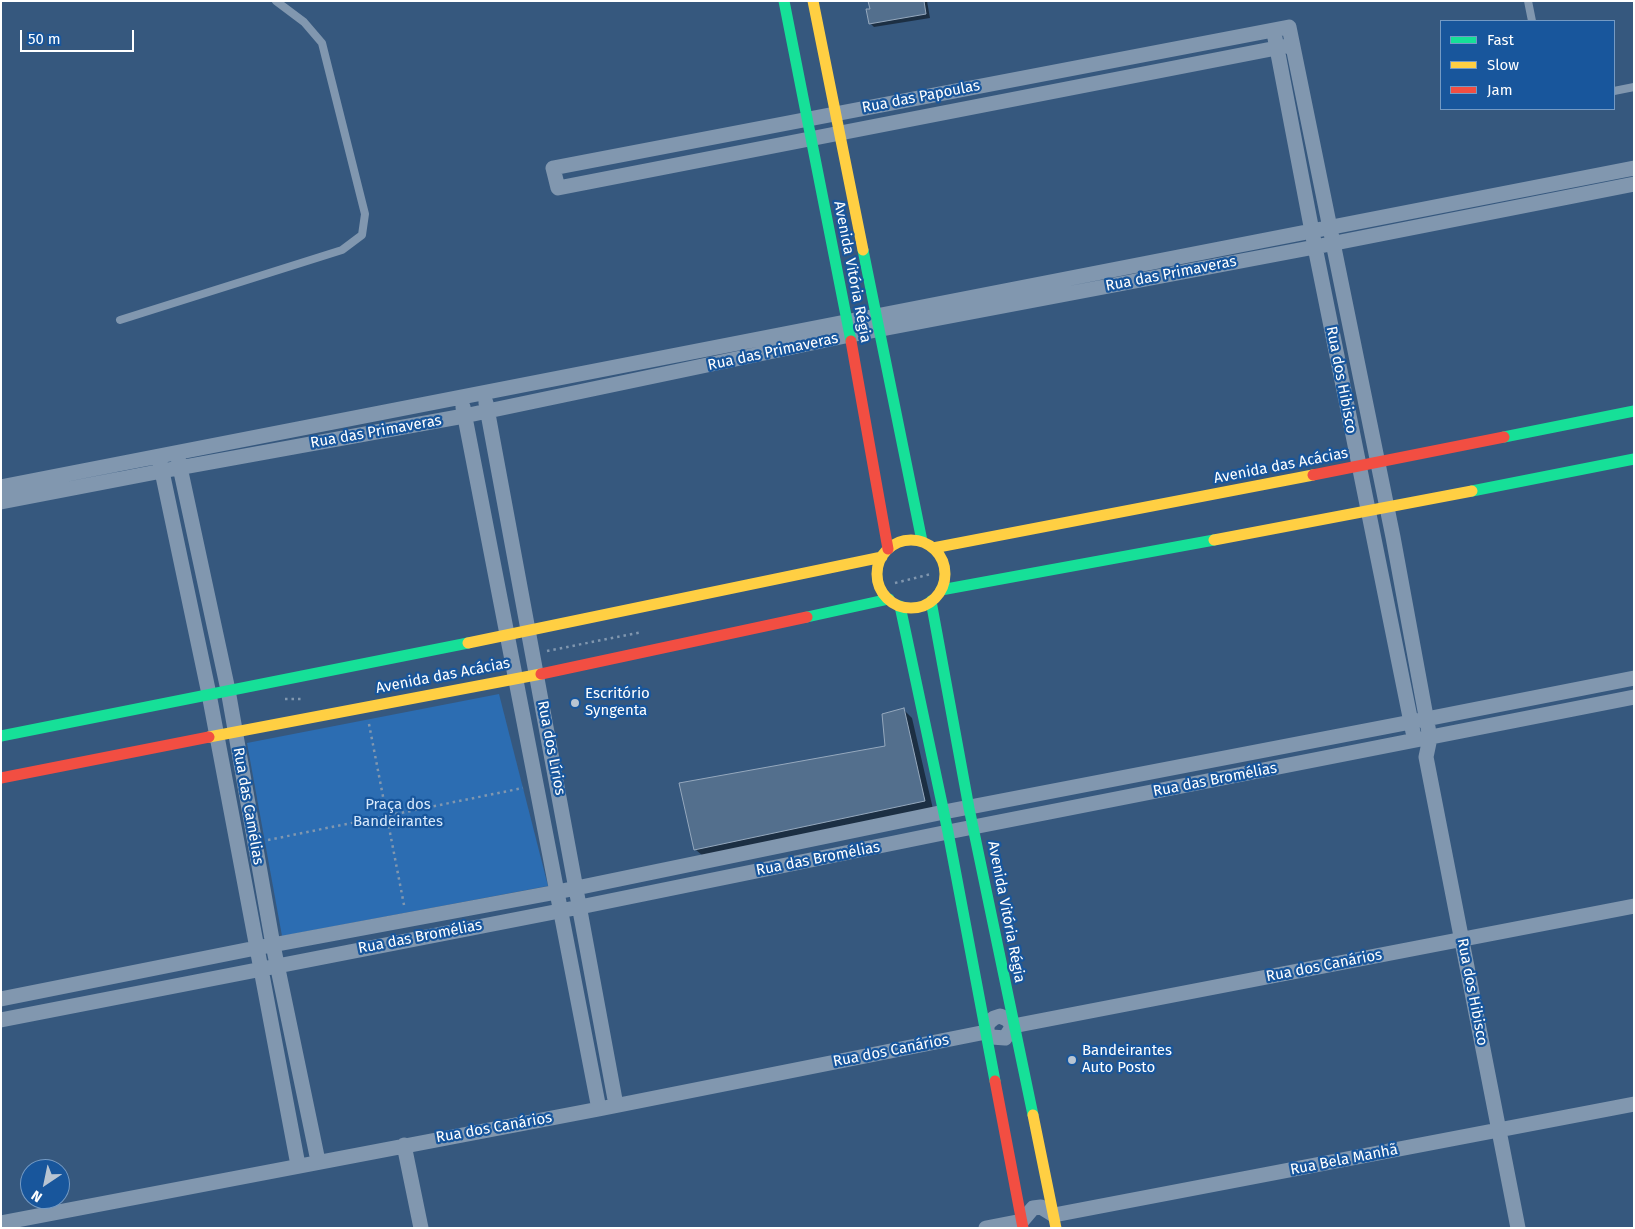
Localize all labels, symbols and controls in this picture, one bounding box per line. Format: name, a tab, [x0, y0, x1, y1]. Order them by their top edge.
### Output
scale bar	[22, 20, 136, 52]
legend	[1440, 20, 1615, 110]
text: 50 m	[28, 30, 61, 48]
text: Fast	[1487, 31, 1514, 49]
text: Slow	[1487, 56, 1519, 74]
street label: Rua das Papoulas	[861, 77, 981, 117]
text: Jam	[1487, 81, 1513, 99]
street label: Avenida Vitória Régia	[829, 200, 875, 344]
street label: Rua das Primaveras	[1104, 252, 1238, 296]
street label: Rua dos Hibisco	[1322, 325, 1360, 435]
street label: Rua das Primaveras	[706, 329, 840, 375]
street label: Rua das Primaveras	[309, 412, 443, 452]
street label: Avenida das Acácias	[1212, 444, 1350, 488]
street label: Avenida das Acácias	[374, 654, 512, 698]
place label: Escritório Syngenta	[585, 685, 650, 720]
marker: Escritório Syngenta	[569, 697, 581, 709]
street label: Rua dos Lírios	[533, 699, 569, 797]
street label: Rua das Camélias	[229, 746, 267, 866]
street label: Rua das Bromélias	[1152, 759, 1278, 801]
park label: Praça dos Bandeirantes	[353, 796, 443, 831]
street label: Rua das Bromélias	[755, 838, 881, 880]
street label: Avenida Vitória Régia	[983, 840, 1029, 984]
street label: Rua das Bromélias	[357, 916, 483, 958]
street label: Rua dos Hibisco	[1453, 937, 1491, 1047]
street label: Rua dos Canários	[1264, 946, 1384, 986]
street label: Rua dos Canários	[831, 1031, 951, 1071]
place label: Bandeirantes Auto Posto	[1082, 1042, 1172, 1077]
marker: Bandeirantes Auto Posto	[1066, 1054, 1078, 1066]
street label: Rua dos Canários	[434, 1109, 554, 1147]
street label: Rua Bela Manhã	[1289, 1141, 1399, 1179]
north arrow	[20, 1159, 70, 1209]
text: N	[28, 1186, 46, 1206]

